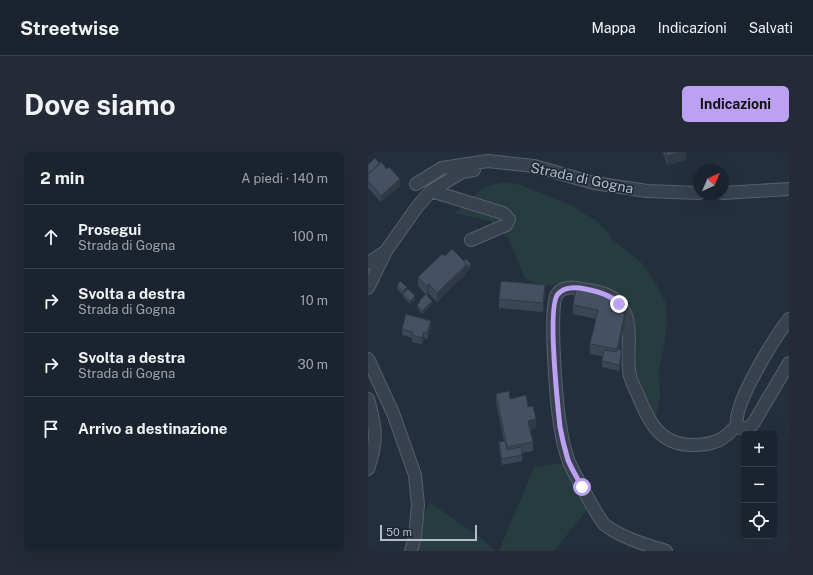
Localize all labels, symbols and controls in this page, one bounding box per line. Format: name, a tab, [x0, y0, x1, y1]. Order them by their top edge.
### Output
text: Streetwise	[20, 17, 119, 39]
text: Mappa	[591, 20, 636, 36]
text: Indicazioni	[658, 20, 727, 36]
text: Salvati	[749, 20, 793, 36]
button: Indicazioni	[682, 86, 789, 122]
text: Dove siamo	[24, 88, 176, 121]
street label: Strada di Gogna	[529, 159, 635, 197]
north arrow	[693, 164, 729, 200]
text: 2 min	[40, 168, 85, 188]
text: A piedi · 140 m	[241, 171, 328, 186]
text: Prosegui	[78, 221, 141, 238]
icon: ahead	[40, 226, 62, 248]
text: 100 m	[292, 229, 328, 244]
text: Strada di Gogna	[78, 238, 175, 253]
text: Svolta a destra	[78, 285, 185, 302]
icon: right	[40, 290, 62, 312]
text: 10 m	[300, 293, 328, 308]
route end	[610, 295, 628, 313]
text: Strada di Gogna	[78, 302, 175, 317]
text: Svolta a destra	[78, 349, 185, 366]
icon: right	[40, 354, 62, 376]
text: 30 m	[298, 357, 328, 372]
text: Strada di Gogna	[78, 366, 175, 381]
icon: arrive	[40, 418, 62, 440]
text: Arrivo a destinazione	[78, 420, 227, 437]
map controls	[741, 431, 777, 539]
button: +	[741, 431, 777, 467]
button: −	[741, 467, 777, 503]
route start	[573, 478, 591, 496]
button: locate	[741, 503, 777, 539]
scale bar	[380, 523, 477, 542]
text: 50 m	[386, 526, 412, 538]

